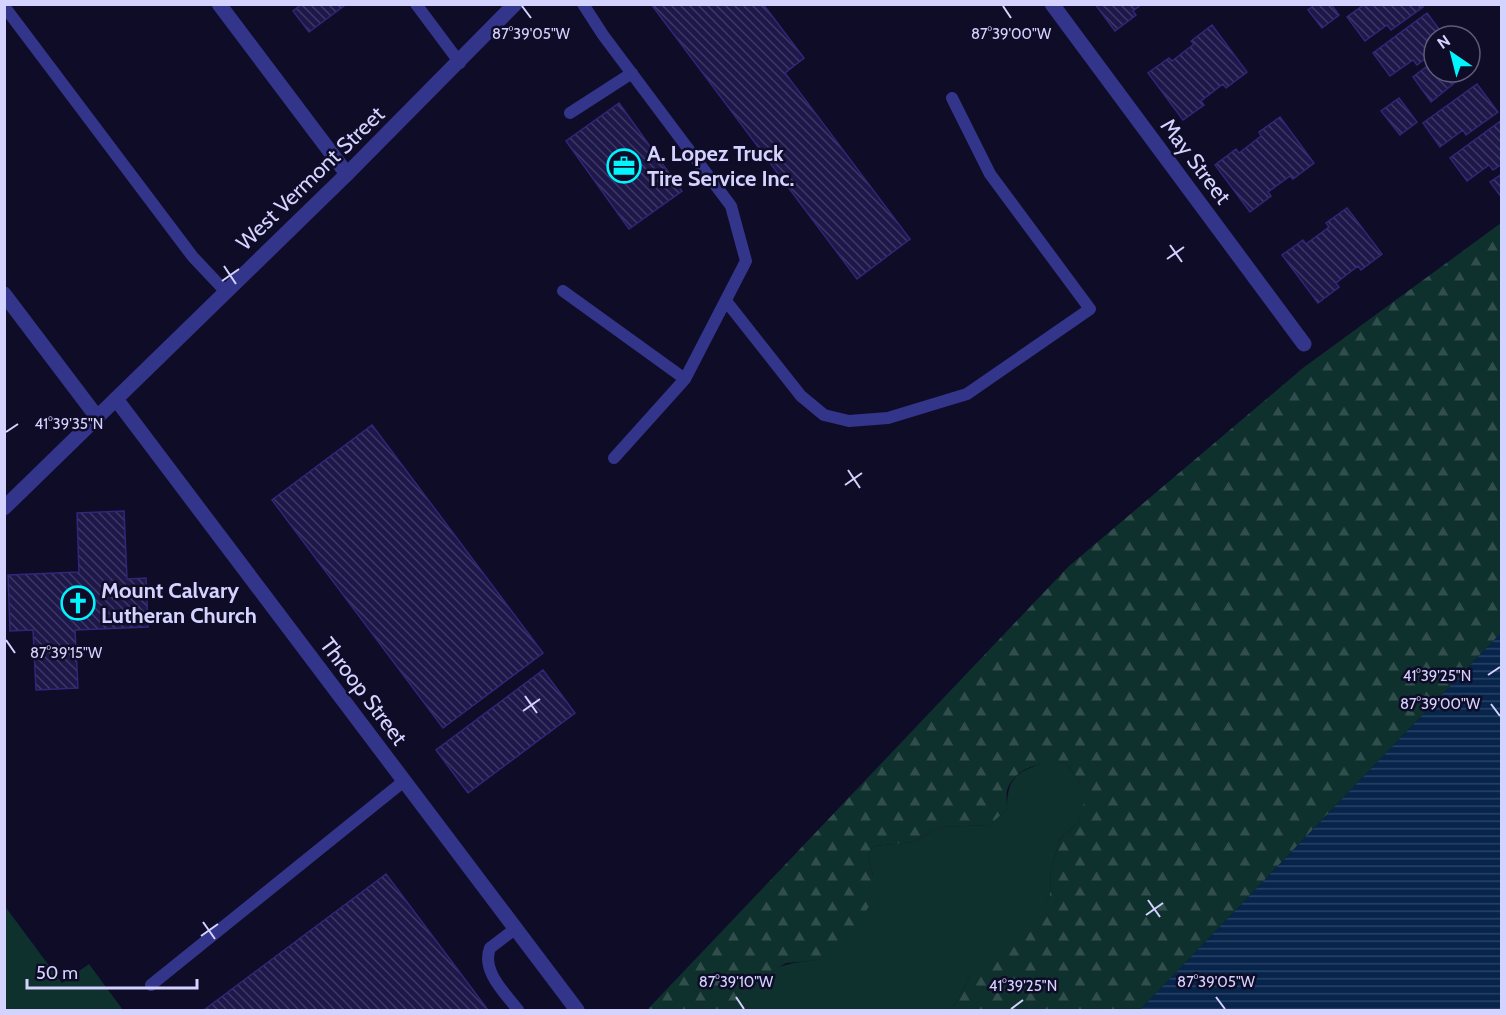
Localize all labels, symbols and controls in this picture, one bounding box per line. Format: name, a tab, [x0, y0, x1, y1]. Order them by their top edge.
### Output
north arrow	[1422, 24, 1482, 84]
text: 87°39'05"W	[492, 25, 571, 43]
text: 87°39'00"W	[971, 25, 1052, 43]
text: N	[1434, 31, 1454, 53]
street label: West Vermont Street	[231, 100, 390, 256]
street label: May Street	[1155, 113, 1237, 210]
place label: A. Lopez Truck Tire Service Inc.	[647, 140, 794, 192]
office icon: A. Lopez Truck Tire Service Inc.	[606, 148, 642, 184]
text: 41°39'35"N	[35, 415, 103, 433]
place label: Mount Calvary Lutheran Church	[101, 577, 257, 629]
church icon: Mount Calvary Lutheran Church	[60, 585, 96, 621]
street label: Throop Street	[314, 632, 413, 751]
text: 87°39'15"W	[30, 644, 103, 662]
text: 41°39'25"N	[1403, 667, 1471, 685]
text: 87°39'00"W	[1400, 695, 1481, 713]
scale bar	[27, 952, 196, 990]
text: 50 m	[36, 962, 78, 984]
text: 87°39'10"W	[699, 973, 774, 991]
text: 87°39'05"W	[1177, 973, 1256, 991]
text: 41°39'25"N	[989, 977, 1057, 995]

